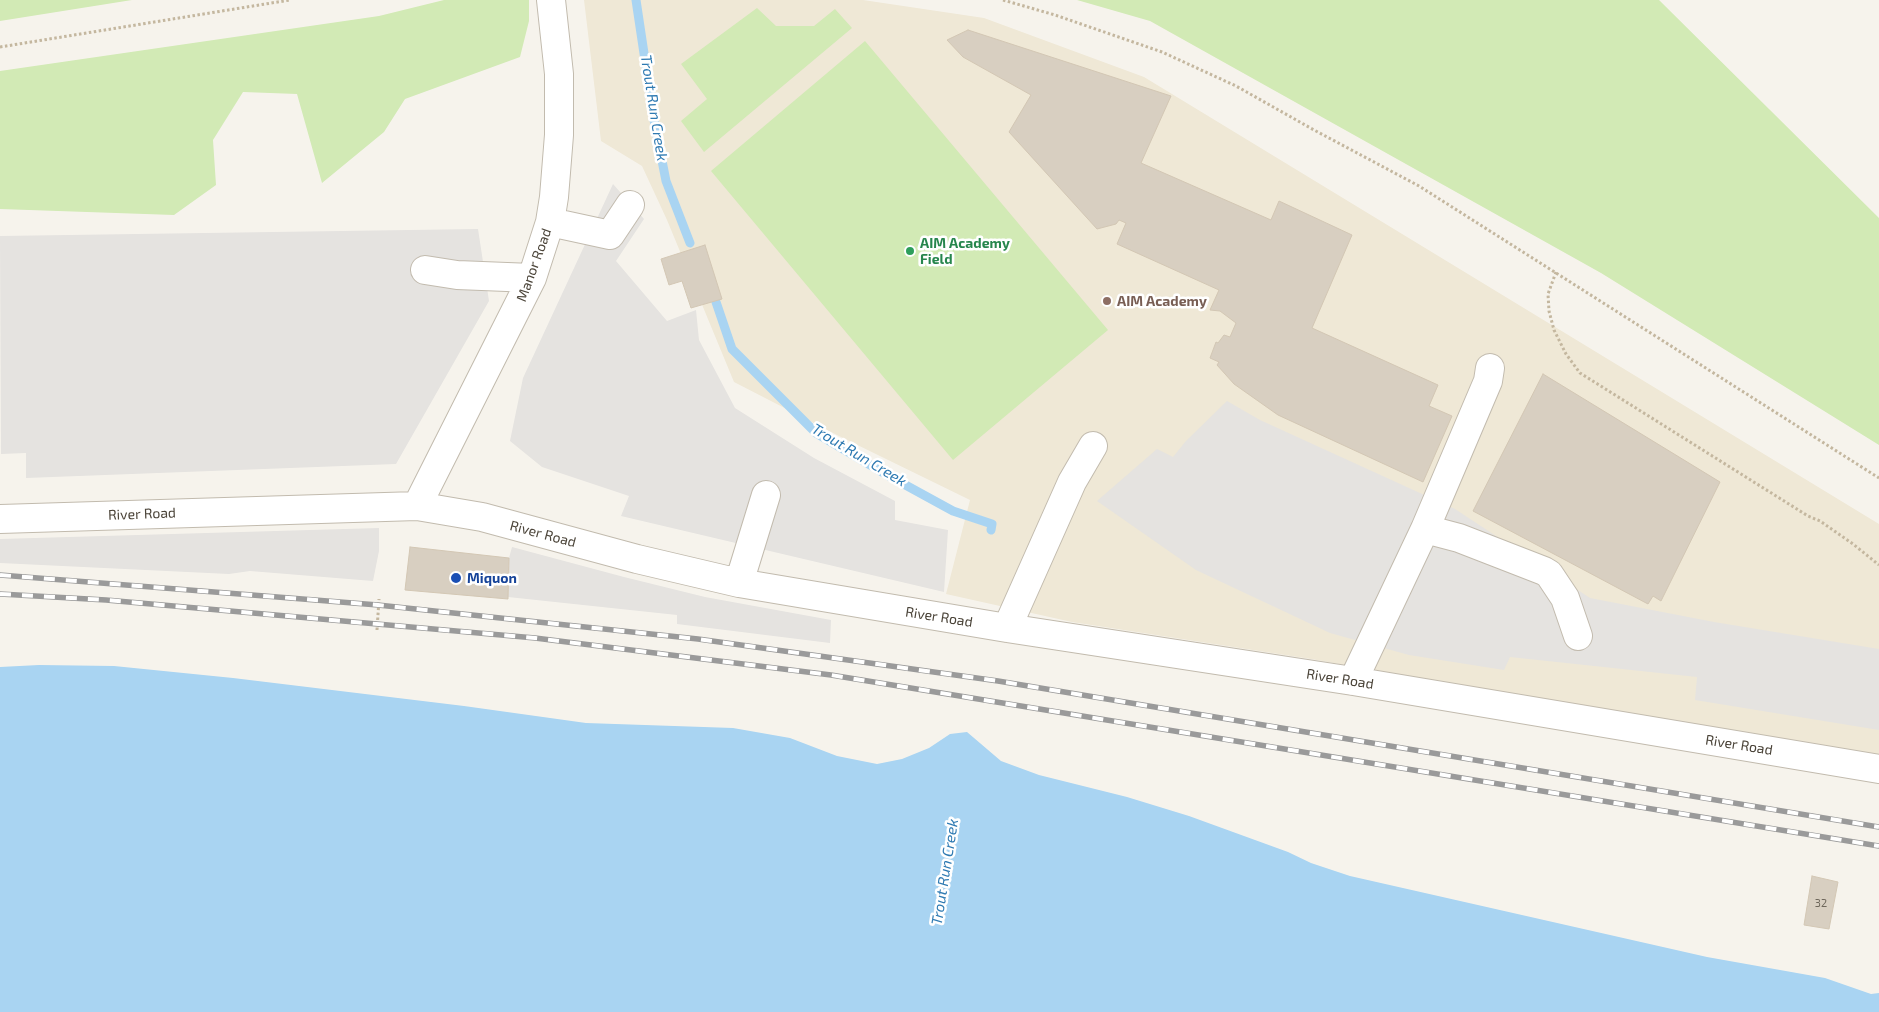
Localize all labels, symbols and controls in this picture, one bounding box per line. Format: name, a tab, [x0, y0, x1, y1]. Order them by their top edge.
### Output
water label: Trout Run Creek	[637, 54, 671, 162]
street label: Manor Road	[513, 226, 555, 304]
place label: AIM Academy Field	[920, 235, 1010, 268]
marker: AIM Academy Field	[904, 245, 916, 257]
place label: AIM Academy	[1117, 293, 1207, 309]
marker: AIM Academy	[1101, 295, 1113, 307]
water label: Trout Run Creek	[808, 420, 910, 490]
street label: River Road	[108, 504, 176, 524]
street label: River Road	[508, 517, 578, 551]
place label: Miquon	[467, 570, 517, 586]
marker: Miquon	[449, 571, 463, 585]
street label: River Road	[904, 603, 974, 631]
street label: River Road	[1305, 665, 1375, 693]
street label: River Road	[1704, 731, 1774, 759]
water label: Trout Run Creek	[928, 818, 962, 926]
house number: 32	[1815, 896, 1827, 910]

